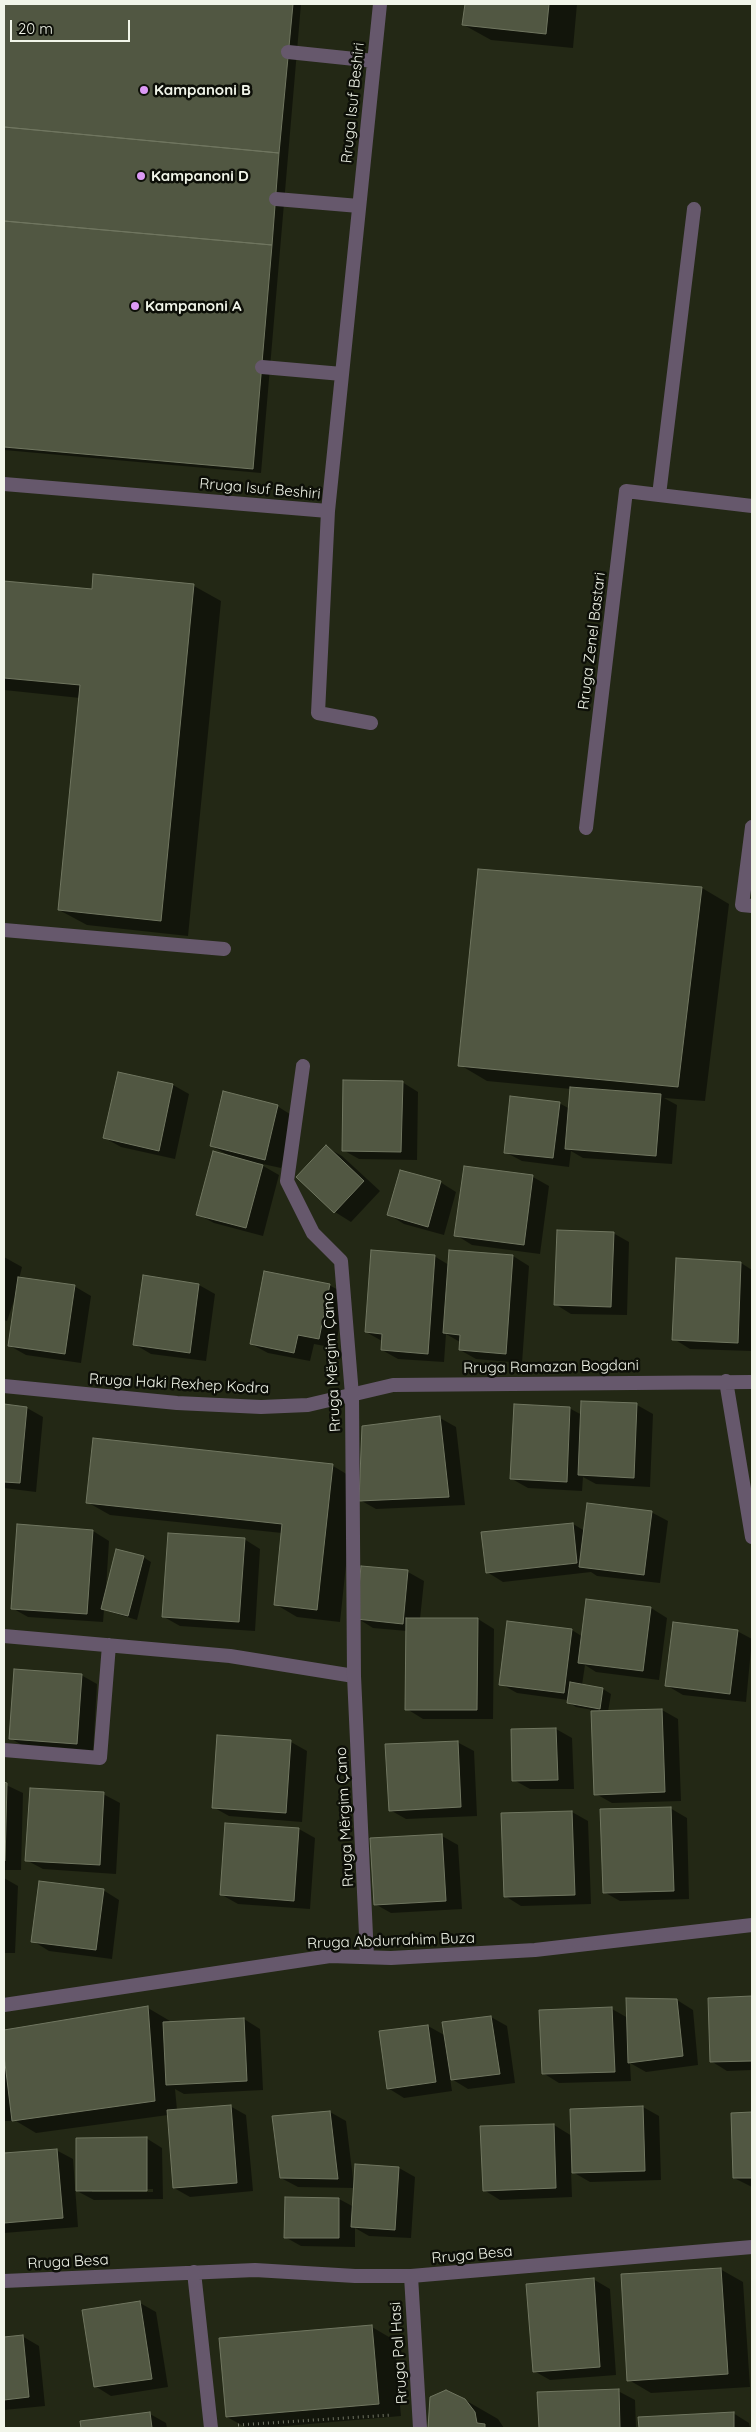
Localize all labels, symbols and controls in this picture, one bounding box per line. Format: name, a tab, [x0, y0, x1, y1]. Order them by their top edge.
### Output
scale bar	[12, 10, 132, 42]
text: 20 m	[18, 19, 53, 38]
street label: Rruga Isuf Beshiri	[338, 42, 368, 164]
place label: Kampanoni B	[154, 81, 251, 99]
marker: Kampanoni B	[138, 84, 150, 96]
place label: Kampanoni D	[151, 167, 249, 185]
marker: Kampanoni D	[135, 170, 147, 182]
place label: Kampanoni A	[145, 297, 241, 315]
marker: Kampanoni A	[129, 300, 141, 312]
street label: Rruga Isuf Beshiri	[199, 475, 321, 503]
street label: Rruga Zenel Bastari	[575, 571, 609, 711]
street label: Rruga Mërgim Çano	[319, 1292, 345, 1432]
street label: Rruga Ramazan Bogdani	[463, 1356, 639, 1378]
street label: Rruga Haki Rexhep Kodra	[88, 1370, 270, 1398]
street label: Rruga Mërgim Çano	[332, 1747, 358, 1887]
street label: Rruga Abdurrahim Buza	[307, 1929, 475, 1953]
street label: Rruga Besa	[431, 2242, 513, 2268]
street label: Rruga Besa	[27, 2251, 109, 2273]
street label: Rruga Pal Hasi	[386, 2301, 412, 2405]

